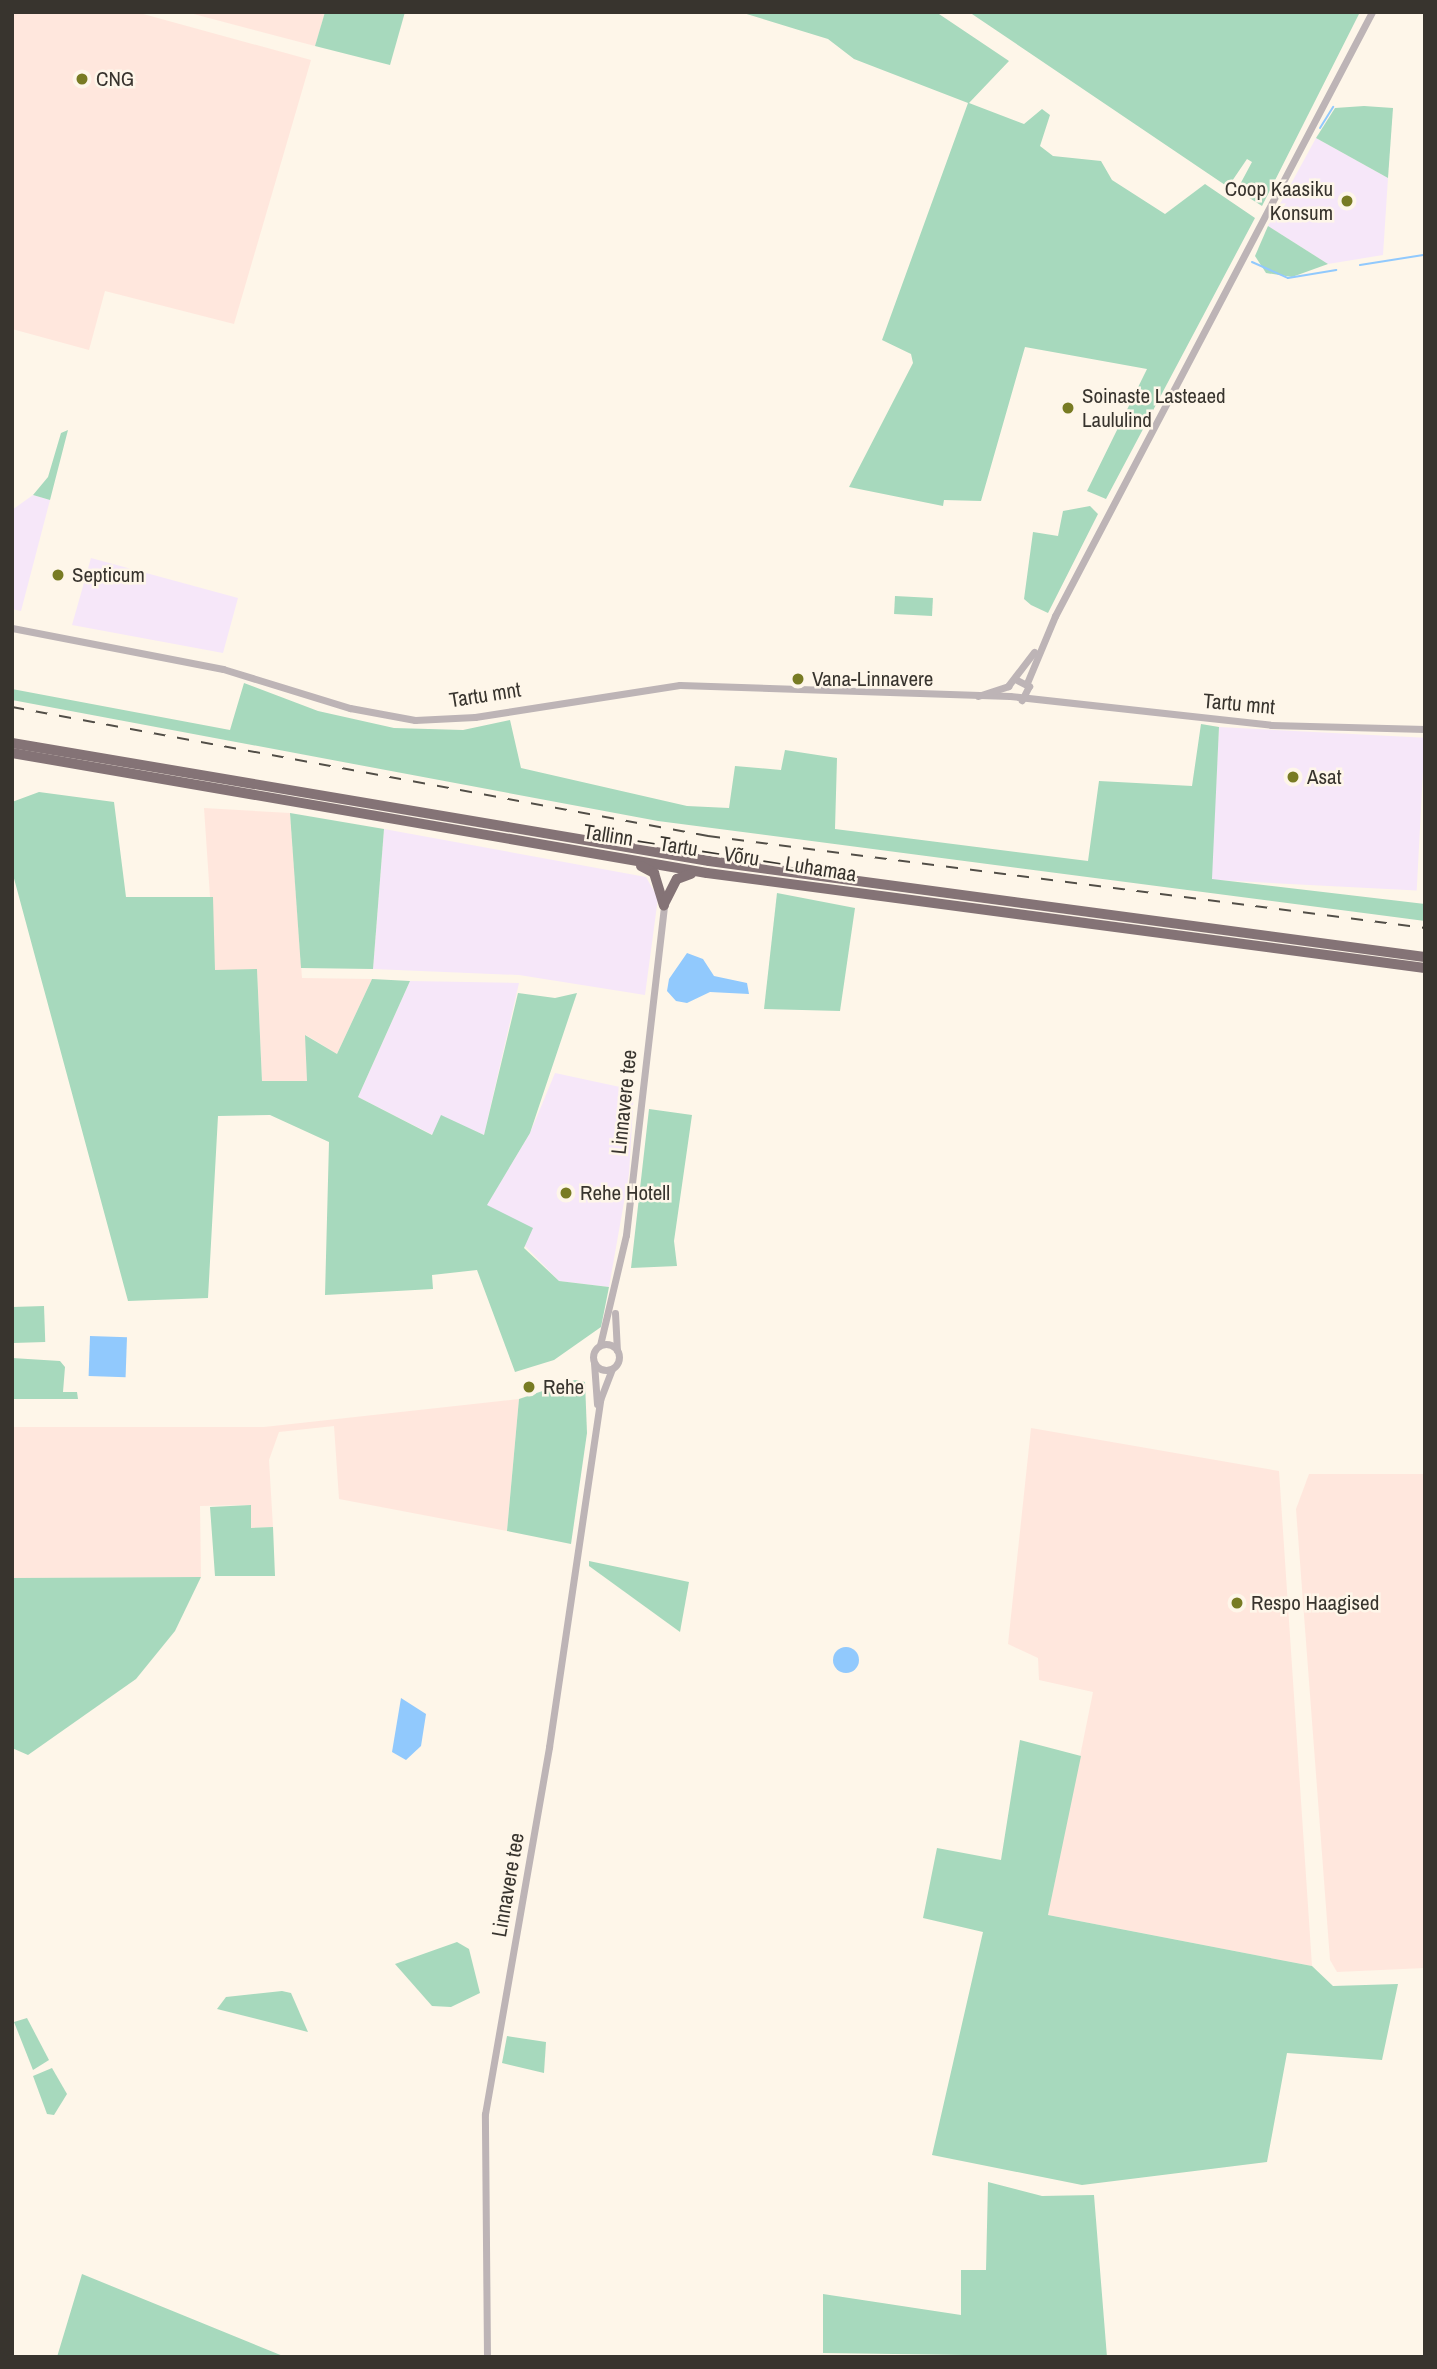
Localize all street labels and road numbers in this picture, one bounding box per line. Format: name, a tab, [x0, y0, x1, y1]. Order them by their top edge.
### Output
street label: Tartu mnt	[447, 677, 523, 713]
street label: Tartu mnt	[1202, 688, 1276, 720]
street label: Tallinn — Tartu — Võru — Luhamaa	[582, 819, 858, 887]
street label: Linnavere tee	[606, 1048, 642, 1156]
street label: Linnavere tee	[486, 1831, 530, 1939]

